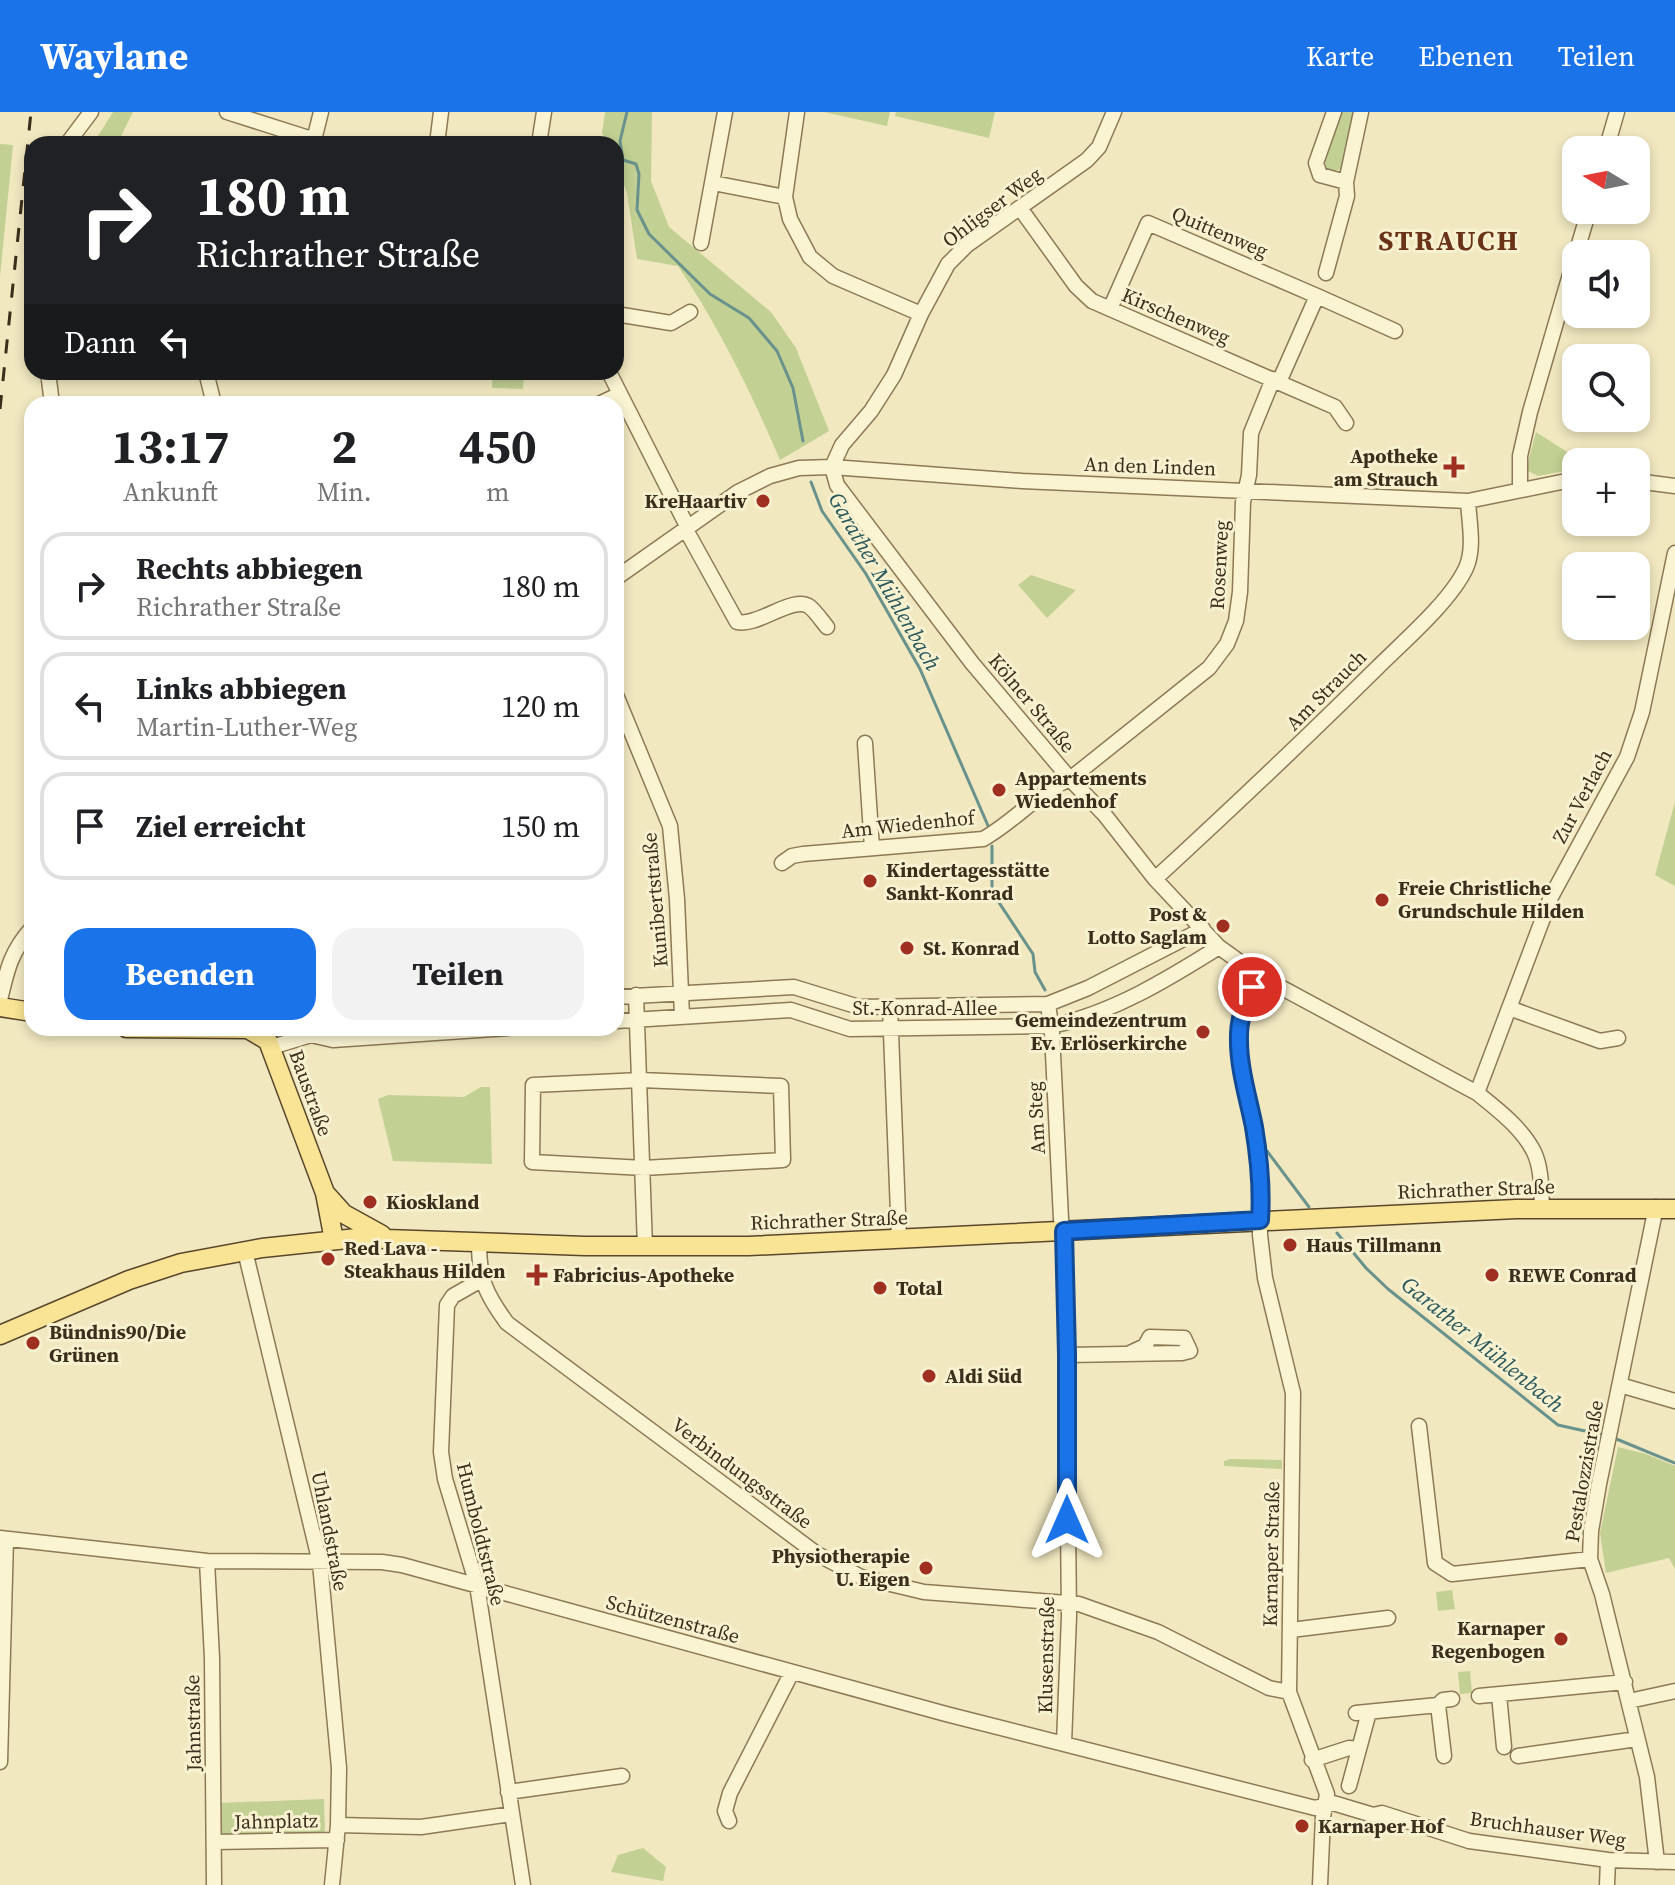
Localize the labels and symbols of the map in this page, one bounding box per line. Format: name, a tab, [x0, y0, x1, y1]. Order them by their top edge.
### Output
north arrow	[1562, 136, 1650, 224]
street label: Ohligser Weg	[936, 160, 1048, 254]
street label: Quittenweg	[1168, 199, 1272, 265]
district label: STRAUCH	[1378, 221, 1520, 259]
street label: Kirschenweg	[1118, 281, 1234, 351]
place label: Apotheke am Strauch	[1334, 442, 1438, 493]
street label: An den Linden	[1084, 450, 1216, 482]
marker: Apotheke am Strauch	[1445, 458, 1463, 476]
water label: Garather Mühlenbach	[822, 486, 948, 676]
place label: KreHaartiv	[645, 487, 747, 515]
marker: KreHaartiv	[754, 492, 772, 510]
street label: Rosenweg	[1203, 520, 1235, 610]
street label: Am Strauch	[1279, 643, 1373, 737]
street label: Kölner Straße	[982, 647, 1082, 759]
street label: Zur Verlach	[1545, 744, 1619, 848]
place label: Appartements Wiedenhof	[1015, 764, 1147, 815]
marker: Appartements Wiedenhof	[990, 781, 1008, 799]
street label: Am Wiedenhof	[840, 803, 978, 845]
street label: Kunibertstraße	[635, 831, 675, 969]
place label: Kindertagesstätte Sankt-Konrad	[886, 856, 1049, 907]
marker: Kindertagesstätte Sankt-Konrad	[861, 872, 879, 890]
place label: Freie Christliche Grundschule Hilden	[1398, 874, 1584, 925]
marker: Freie Christliche Grundschule Hilden	[1373, 891, 1391, 909]
place label: Post & Lotto Saglam	[1087, 900, 1207, 951]
marker: Post & Lotto Saglam	[1214, 917, 1232, 935]
place label: St. Konrad	[923, 934, 1019, 962]
marker: St. Konrad	[898, 939, 916, 957]
pin	[1218, 953, 1286, 1021]
street label: St.-Konrad-Allee	[852, 994, 998, 1022]
place label: Gemeindezentrum Ev. Erlöserkirche	[1015, 1006, 1187, 1057]
marker: Gemeindezentrum Ev. Erlöserkirche	[1194, 1023, 1212, 1041]
street label: Baustraße	[282, 1046, 340, 1140]
street label: Am Steg	[1020, 1081, 1052, 1155]
street label: Richrather Straße	[1397, 1172, 1555, 1206]
place label: Kioskland	[386, 1188, 479, 1216]
marker: Kioskland	[361, 1193, 379, 1211]
street label: Richrather Straße	[750, 1203, 908, 1237]
place label: Haus Tillmann	[1306, 1231, 1442, 1259]
place label: Red Lava - Steakhaus Hilden	[344, 1234, 506, 1285]
marker: Haus Tillmann	[1281, 1236, 1299, 1254]
marker: Red Lava - Steakhaus Hilden	[319, 1250, 337, 1268]
place label: Fabricius-Apotheke	[553, 1261, 734, 1289]
place label: REWE Conrad	[1508, 1261, 1637, 1289]
marker: Fabricius-Apotheke	[528, 1266, 546, 1284]
marker: REWE Conrad	[1483, 1266, 1501, 1284]
water label: Garather Mühlenbach	[1395, 1269, 1571, 1419]
place label: Total	[896, 1274, 943, 1302]
marker: Total	[871, 1279, 889, 1297]
place label: Bündnis90/Die Grünen	[49, 1318, 186, 1369]
marker: Bündnis90/Die Grünen	[24, 1334, 42, 1352]
place label: Aldi Süd	[945, 1362, 1022, 1390]
marker: Aldi Süd	[920, 1367, 938, 1385]
street label: Pestalozzistraße	[1558, 1398, 1610, 1544]
street label: Verbindungsstraße	[666, 1411, 818, 1535]
street label: Humboldtstraße	[450, 1459, 512, 1609]
street label: Uhlandstraße	[305, 1469, 355, 1593]
position arrow	[1025, 1478, 1109, 1562]
street label: Karnaper Straße	[1256, 1481, 1286, 1627]
place label: Physiotherapie U. Eigen	[771, 1542, 910, 1593]
marker: Physiotherapie U. Eigen	[917, 1559, 935, 1577]
street label: Schützenstraße	[603, 1588, 743, 1650]
street label: Klusenstraße	[1031, 1596, 1061, 1714]
place label: Karnaper Regenbogen	[1431, 1614, 1546, 1665]
marker: Karnaper Regenbogen	[1552, 1630, 1570, 1648]
street label: Jahnstraße	[178, 1674, 208, 1773]
street label: Bruchhauser Weg	[1468, 1804, 1628, 1854]
street label: Jahnplatz	[233, 1806, 318, 1836]
place label: Karnaper Hof	[1318, 1812, 1446, 1840]
marker: Karnaper Hof	[1293, 1817, 1311, 1835]

